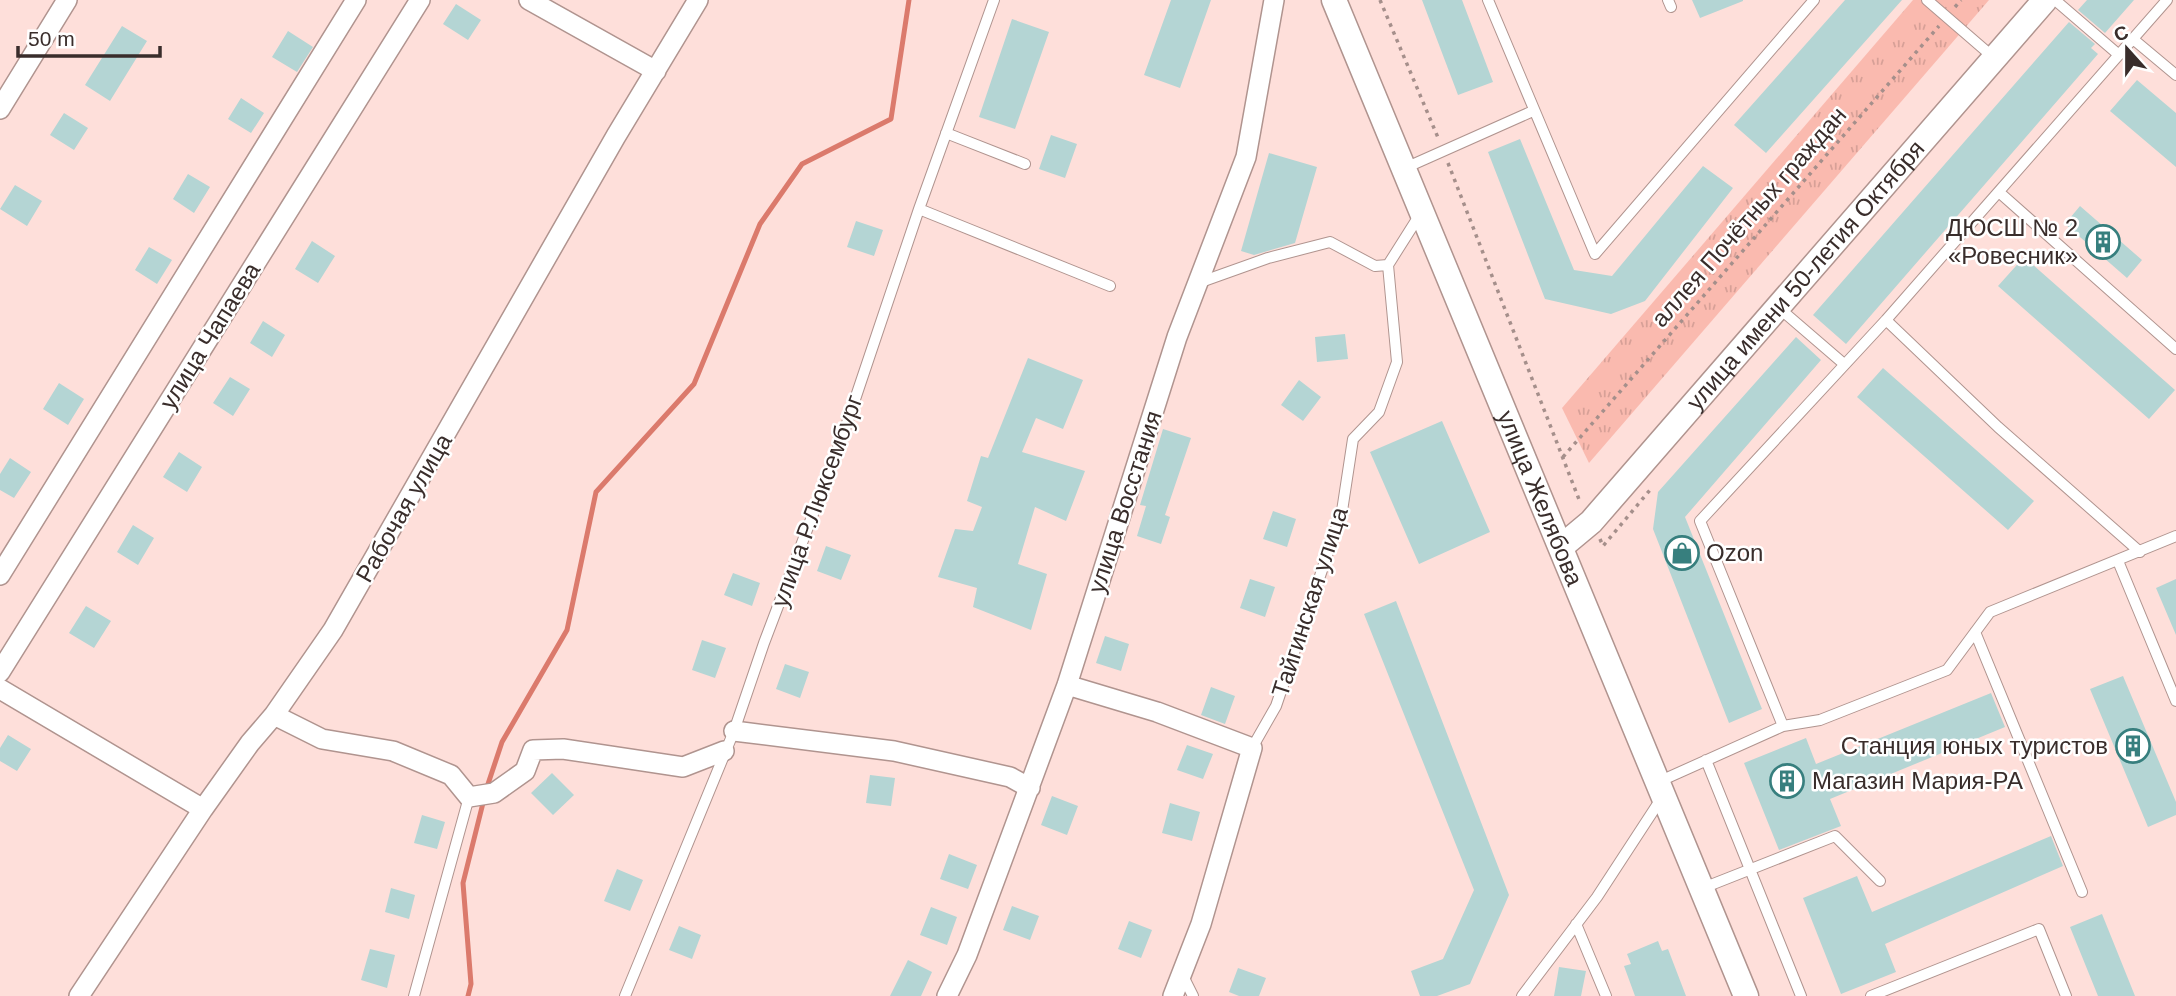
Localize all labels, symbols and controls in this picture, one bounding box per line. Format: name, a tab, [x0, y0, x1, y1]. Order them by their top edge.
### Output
scale bar	[18, 14, 159, 58]
north arrow	[2092, 14, 2162, 84]
text: С	[2111, 21, 2132, 46]
text: 50 m	[28, 27, 75, 50]
street label: аллея Почётных граждан	[1646, 101, 1852, 332]
street label: улица имени 50-летия Октября	[1681, 135, 1930, 415]
place label: ДЮСШ № 2 «Ровесник»	[1946, 214, 2078, 269]
building icon: ДЮСШ № 2 «Ровесник»	[2084, 223, 2122, 261]
street label: улица Чапаева	[154, 257, 266, 414]
street label: улица Р.Люксембург	[766, 391, 868, 611]
street label: улица Желябова	[1492, 406, 1589, 590]
street label: улица Восстания	[1082, 407, 1167, 596]
street label: Рабочая улица	[350, 428, 457, 587]
street label: Тайгинская улица	[1266, 503, 1353, 700]
shop icon: Ozon	[1663, 534, 1701, 572]
place label: Ozon	[1706, 539, 1763, 566]
building icon: Станция юных туристов	[2114, 727, 2152, 765]
place label: Станция юных туристов	[1841, 732, 2108, 759]
building icon: Магазин Мария-РА	[1768, 762, 1806, 800]
place label: Магазин Мария-РА	[1812, 767, 2023, 794]

